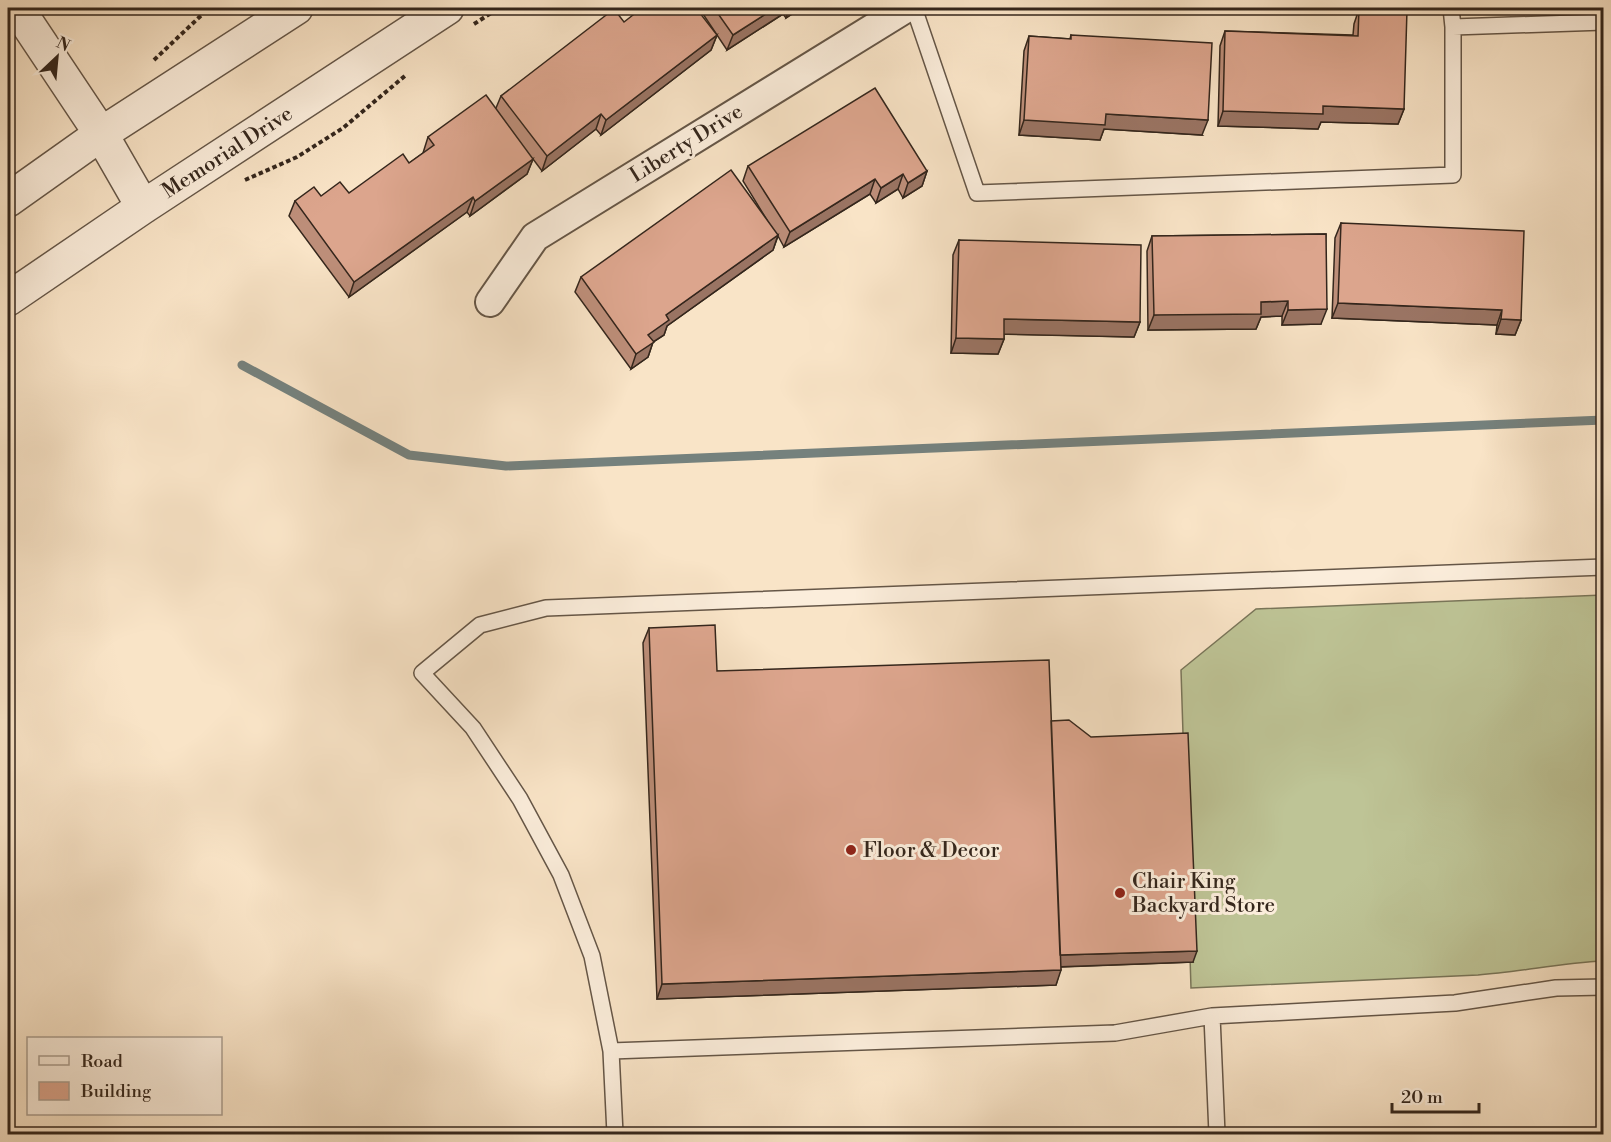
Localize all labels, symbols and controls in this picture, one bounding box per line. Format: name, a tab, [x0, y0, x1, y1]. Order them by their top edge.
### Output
north arrow	[27, 27, 87, 87]
text: N	[53, 33, 74, 56]
street label: Liberty Drive	[625, 99, 748, 189]
street label: Memorial Drive	[157, 101, 298, 205]
place label: Floor & Decor	[863, 838, 1000, 864]
marker: Floor & Decor	[844, 843, 858, 857]
place label: Chair King Backyard Store	[1131, 869, 1275, 919]
marker: Chair King Backyard Store	[1113, 886, 1127, 900]
legend	[27, 1037, 222, 1115]
text: Road	[81, 1050, 124, 1073]
scale bar	[1392, 1076, 1479, 1114]
text: Building	[80, 1080, 152, 1103]
text: 20 m	[1401, 1086, 1443, 1109]

